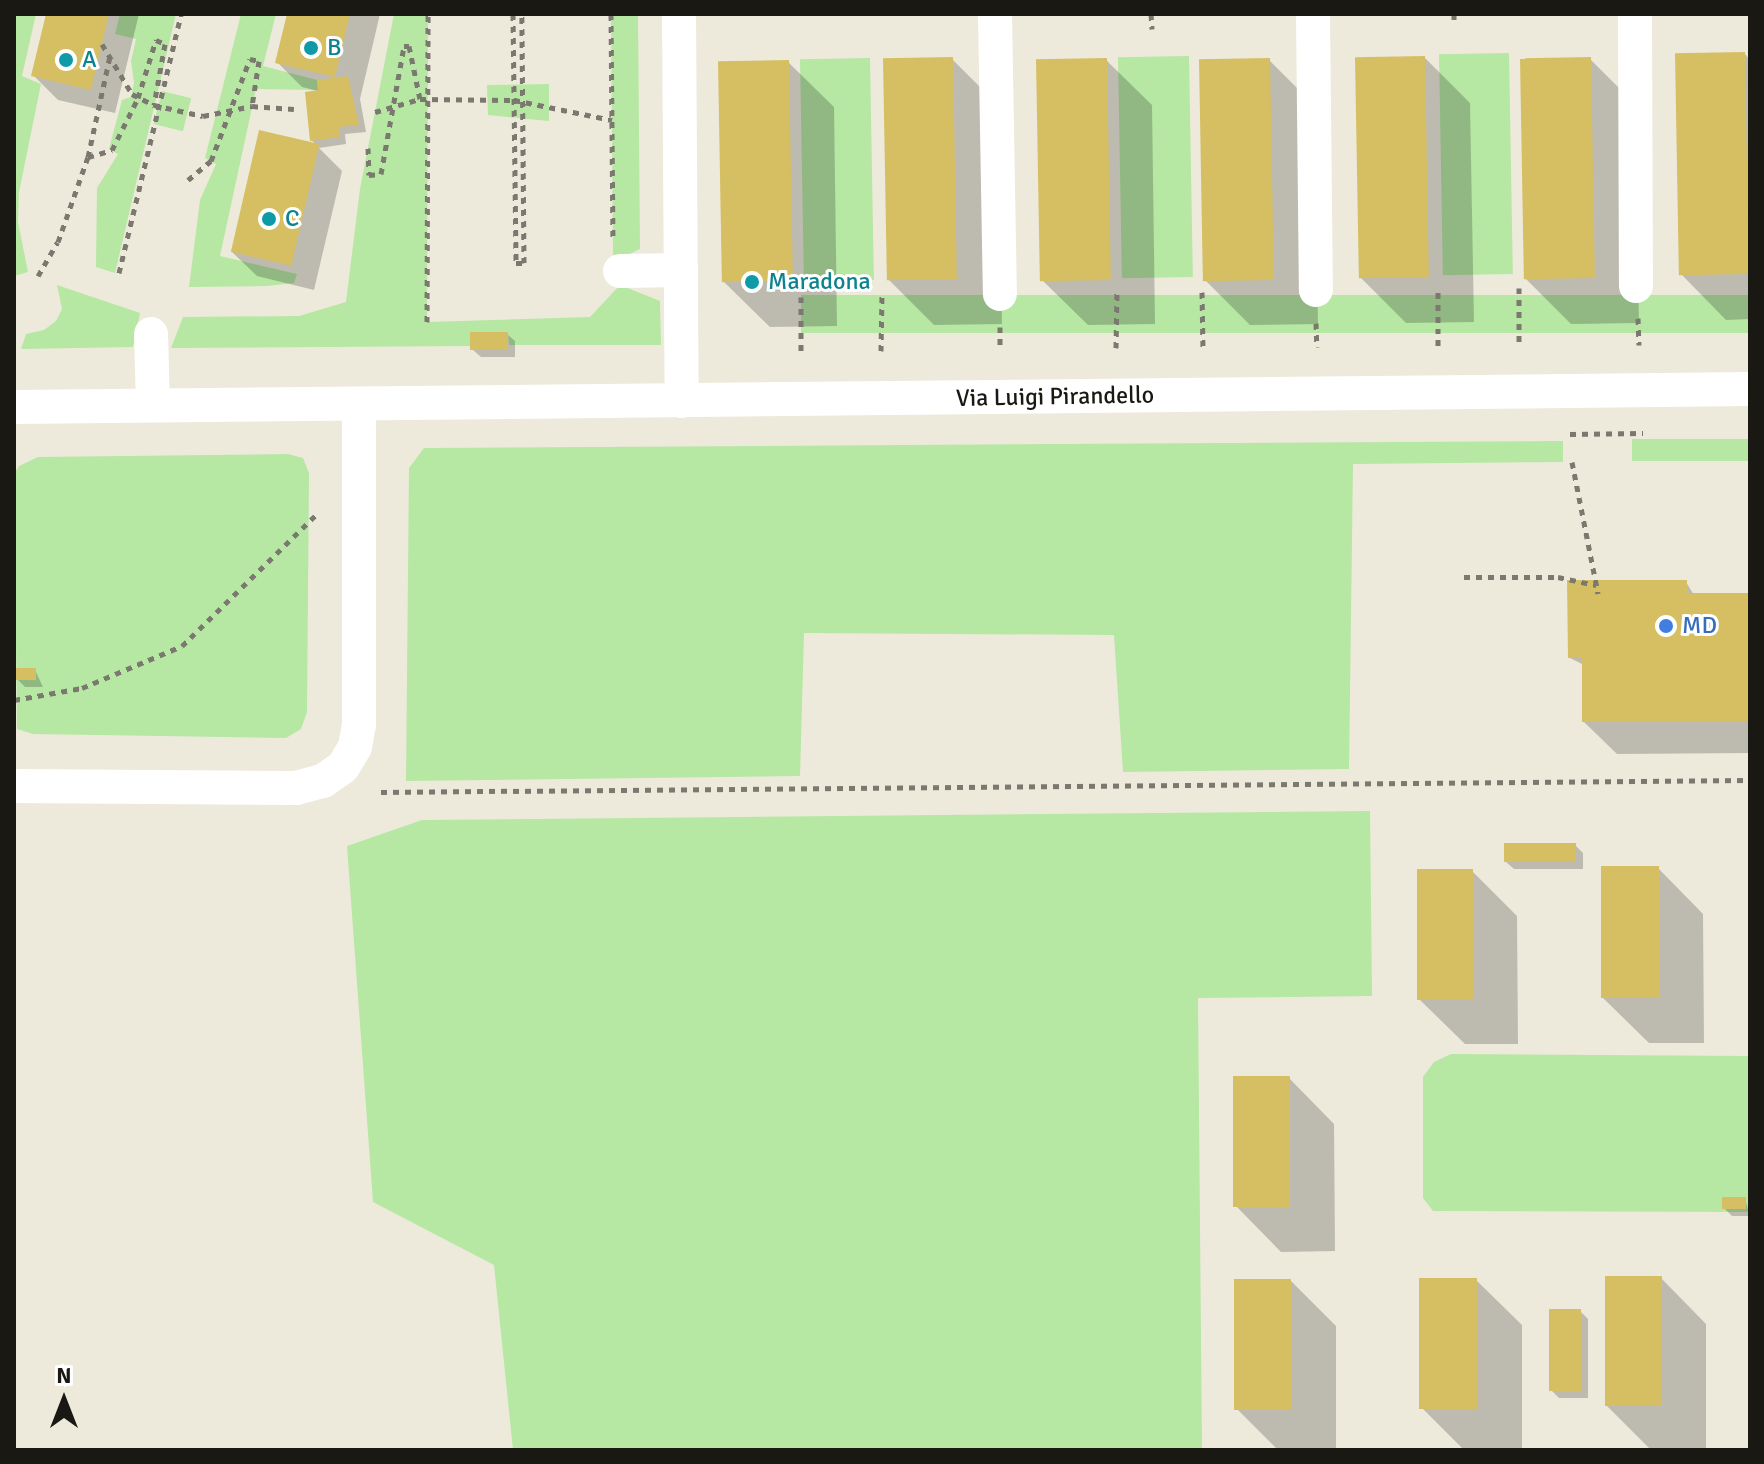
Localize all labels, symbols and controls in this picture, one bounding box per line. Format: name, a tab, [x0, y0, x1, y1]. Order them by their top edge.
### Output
place label: B	[327, 34, 342, 62]
marker: B	[302, 39, 320, 57]
place label: A	[82, 46, 97, 74]
marker: A	[57, 51, 75, 69]
place label: C	[285, 205, 299, 233]
marker: C	[260, 210, 278, 228]
place label: Maradona	[768, 268, 871, 296]
marker: Maradona	[743, 273, 761, 291]
street label: Via Luigi Pirandello	[956, 381, 1154, 413]
place label: MD	[1682, 612, 1717, 640]
marker: MD	[1657, 617, 1675, 635]
north arrow	[24, 1360, 104, 1440]
text: N	[56, 1362, 72, 1389]

